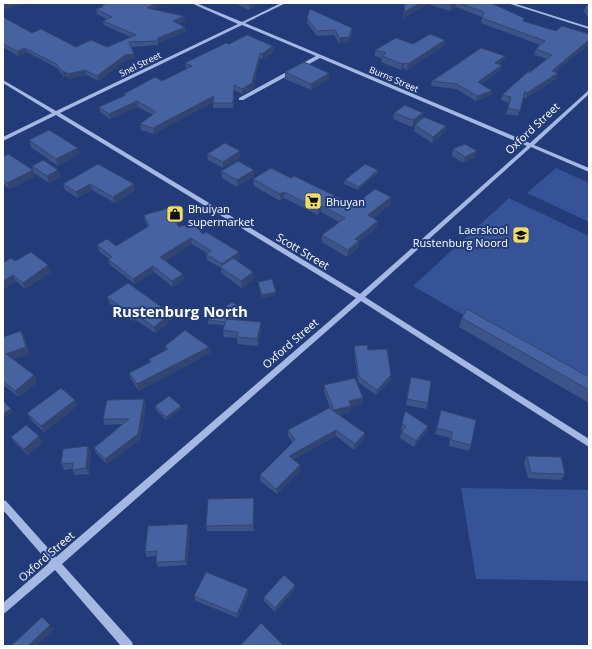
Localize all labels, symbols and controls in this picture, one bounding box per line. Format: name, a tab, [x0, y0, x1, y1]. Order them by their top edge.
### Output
street label: Snel Street	[117, 48, 163, 80]
street label: Burns Street	[367, 63, 421, 95]
street label: Oxford Street	[501, 99, 563, 157]
supermarket icon: Bhuyan	[303, 191, 323, 211]
place label: Bhuyan	[326, 194, 365, 209]
place label: Bhuiyan supermarket	[188, 201, 254, 229]
shop icon: Bhuiyan supermarket	[165, 204, 185, 224]
place label: Laerskool Rustenburg Noord	[413, 222, 508, 250]
school or university icon: Laerskool Rustenburg Noord	[511, 225, 531, 245]
street label: Scott Street	[274, 229, 332, 273]
district label: Rustenburg North	[112, 301, 248, 321]
street label: Oxford Street	[259, 315, 321, 371]
street label: Oxford Street	[15, 528, 77, 584]

